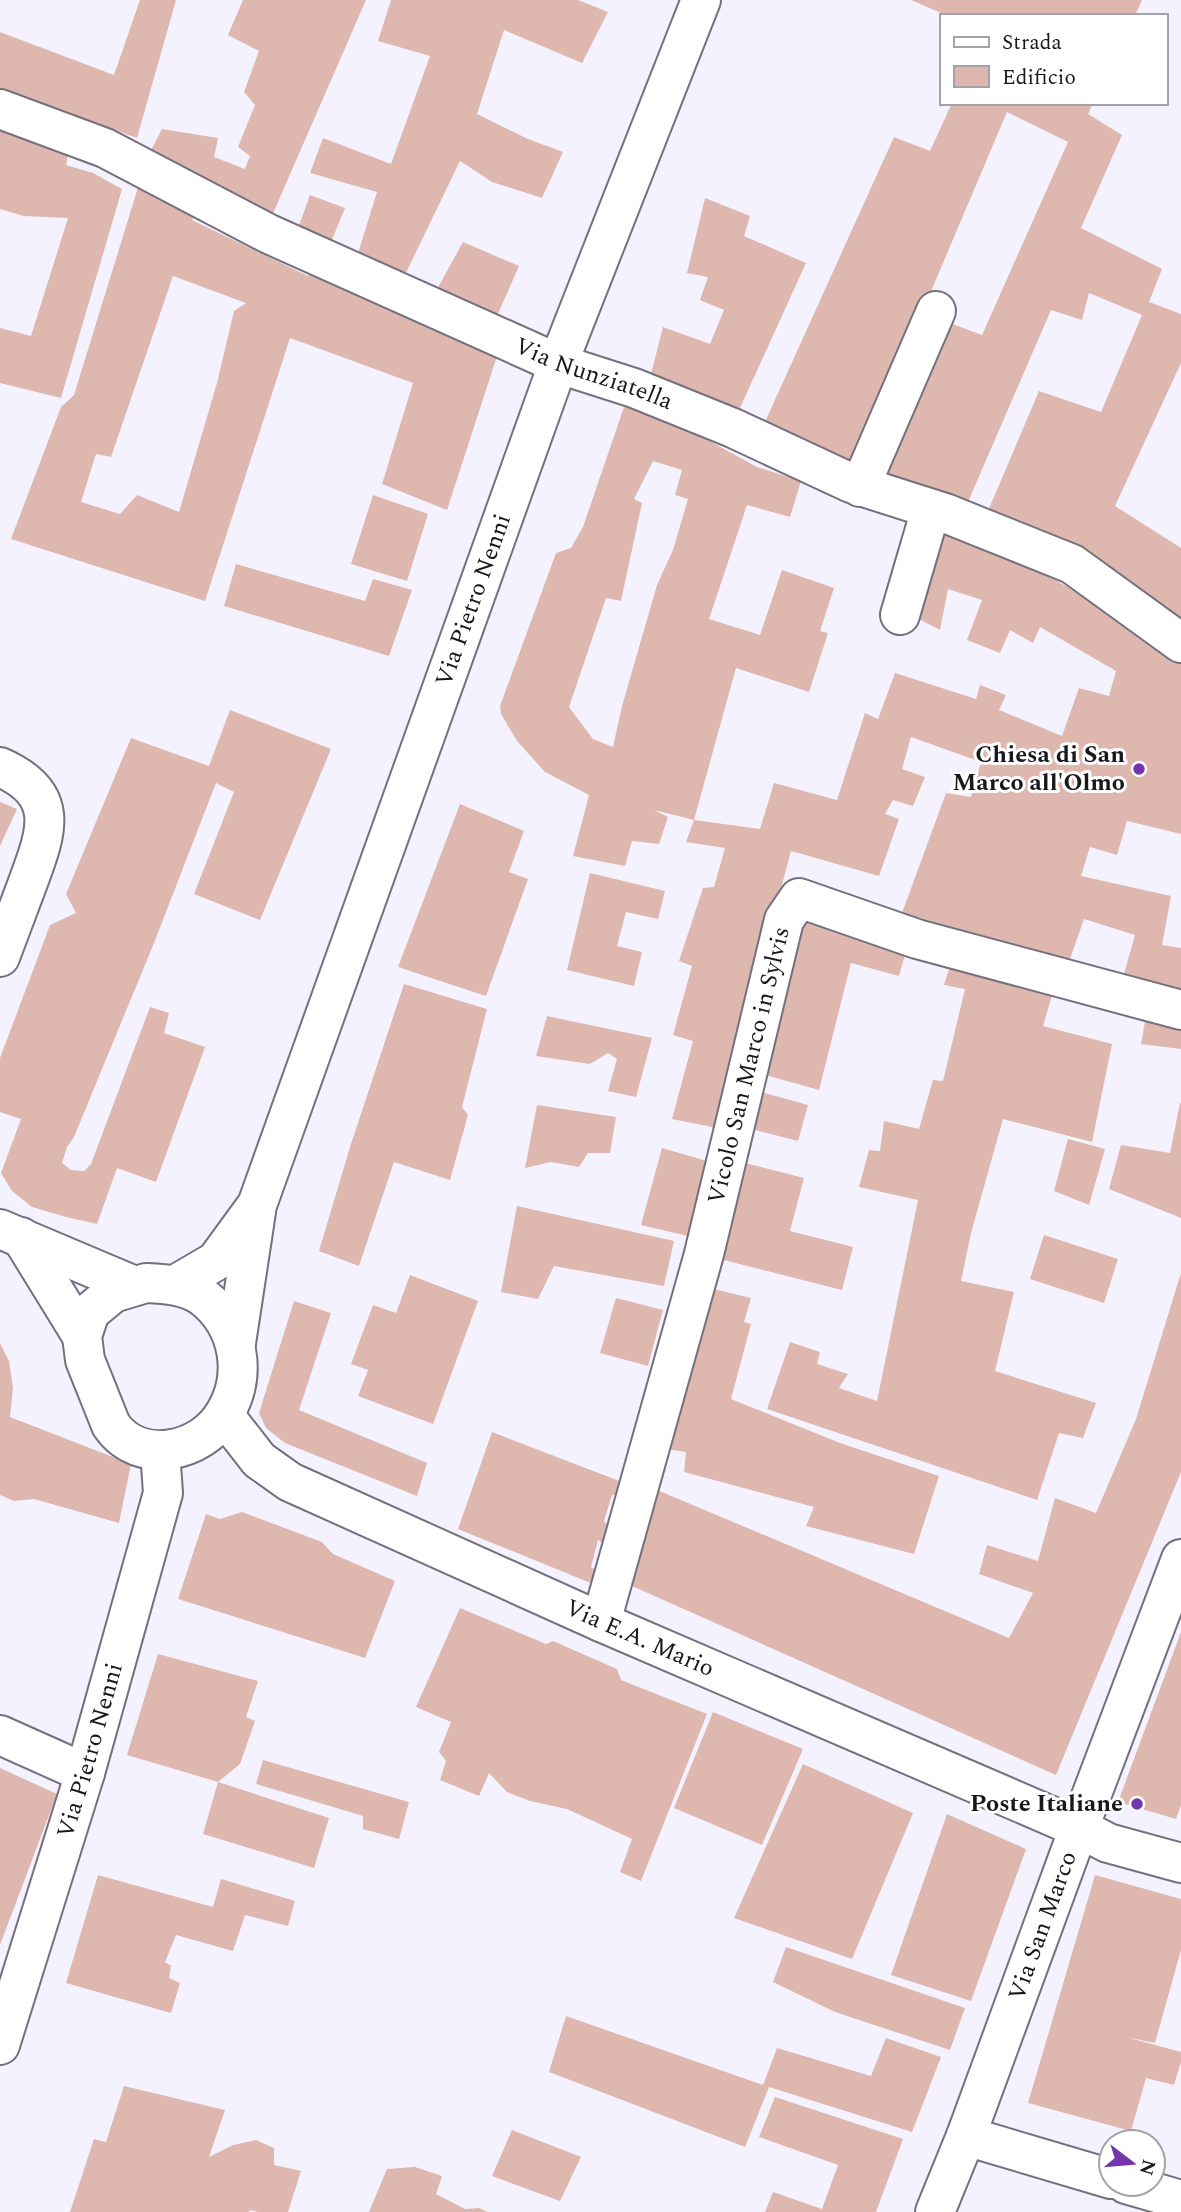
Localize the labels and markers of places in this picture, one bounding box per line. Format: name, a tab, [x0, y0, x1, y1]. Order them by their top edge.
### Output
place label: Chiesa di San Marco all'Olmo	[952, 737, 1125, 801]
marker: Chiesa di San Marco all'Olmo	[1131, 761, 1147, 777]
place label: Poste Italiane	[970, 1786, 1123, 1822]
marker: Poste Italiane	[1129, 1796, 1145, 1812]

